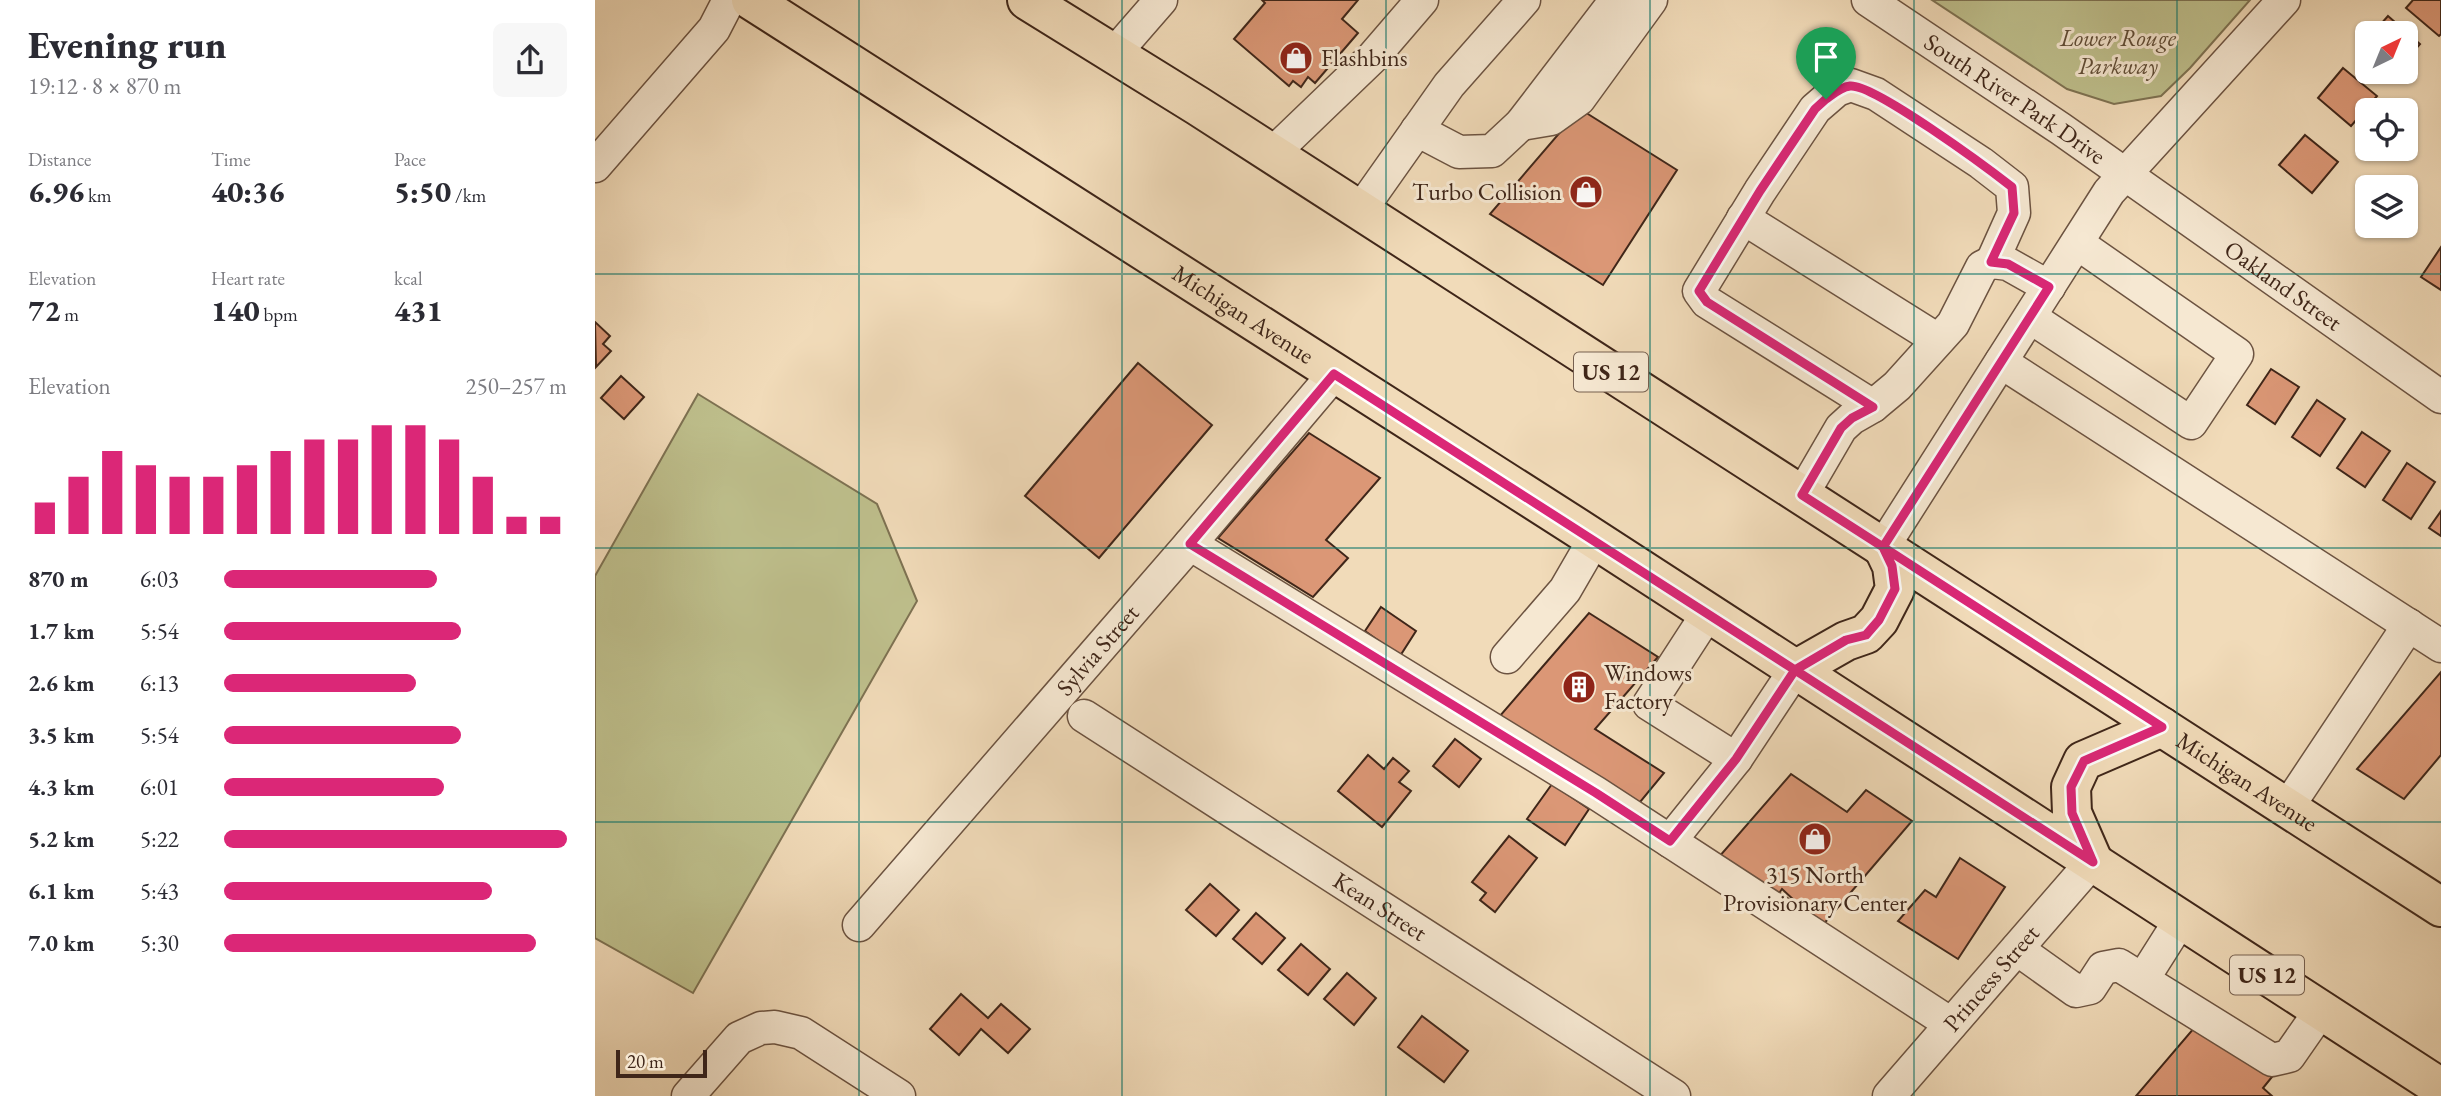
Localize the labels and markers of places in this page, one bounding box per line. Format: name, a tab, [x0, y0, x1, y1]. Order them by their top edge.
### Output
pin	[1796, 27, 1856, 99]
shop icon: Flashbins	[1277, 39, 1315, 77]
place label: Flashbins	[1321, 42, 1407, 73]
shop icon: Turbo Collision	[1567, 173, 1605, 211]
place label: Turbo Collision	[1412, 176, 1562, 207]
place label: Windows Factory	[1604, 657, 1692, 716]
building icon: Windows Factory	[1560, 668, 1598, 706]
shop icon: 315 North Provisionary Center	[1796, 820, 1834, 858]
place label: 315 North Provisionary Center	[1723, 859, 1907, 918]

